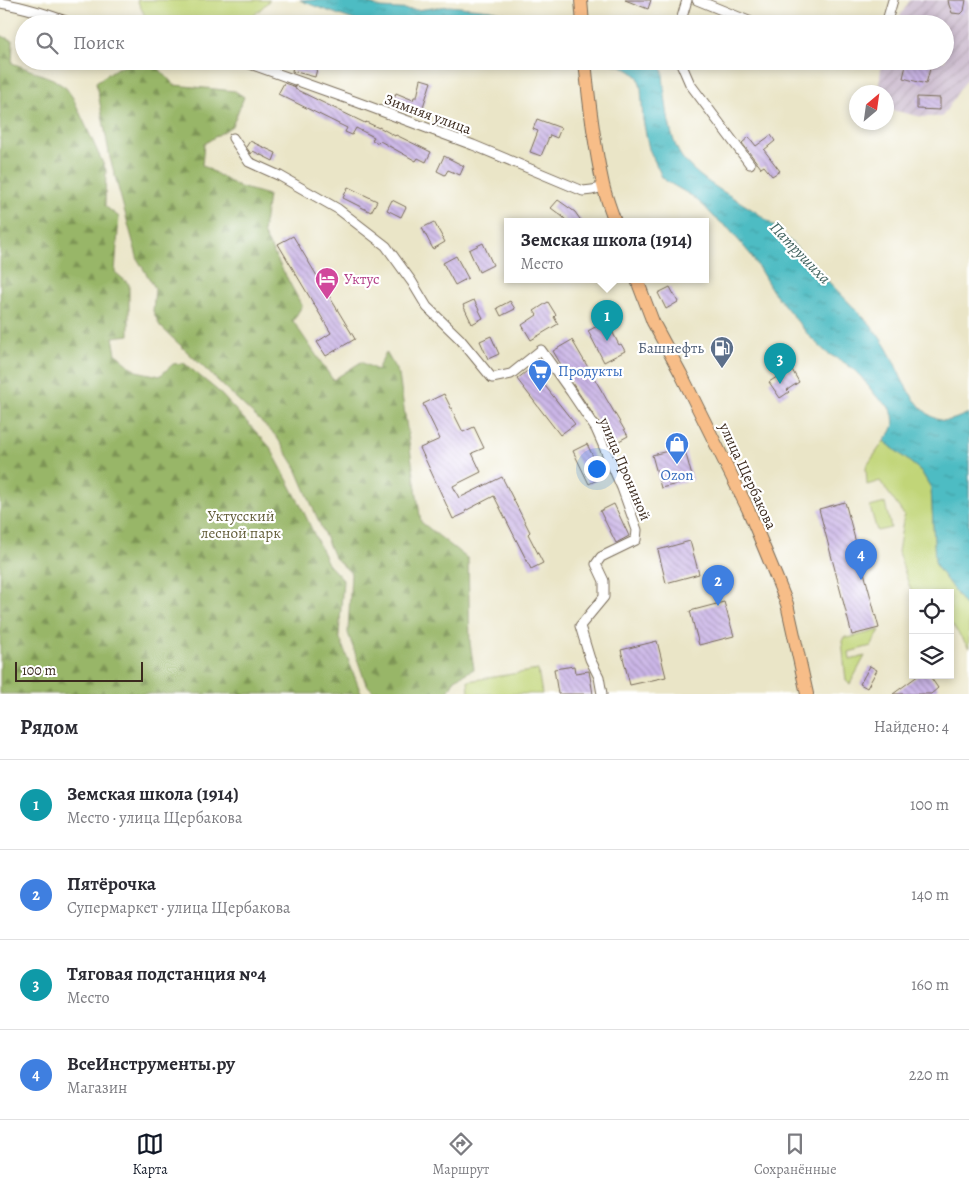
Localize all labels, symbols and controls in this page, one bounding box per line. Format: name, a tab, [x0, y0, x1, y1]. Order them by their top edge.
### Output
search box	[15, 15, 954, 70]
icon: search	[33, 29, 61, 57]
text: Поиск	[73, 30, 125, 56]
north arrow	[849, 85, 894, 130]
street label: Зимняя улица	[382, 89, 474, 139]
water label: Патрушиха	[765, 217, 835, 289]
popup	[504, 218, 709, 283]
text: Земская школа (1914)	[521, 227, 692, 253]
text: Место	[521, 253, 563, 275]
hotel icon: Уктус	[314, 266, 340, 300]
place label: Уктус	[344, 269, 380, 289]
pin: 1	[591, 300, 623, 341]
fuel station icon: Башнефть	[709, 335, 735, 369]
place label: Башнефть	[638, 338, 704, 358]
pin: 3	[764, 343, 796, 384]
supermarket icon: Продукты	[527, 358, 553, 392]
place label: Продукты	[558, 361, 623, 381]
street label: улица Прониной	[594, 414, 656, 524]
street label: улица Щербакова	[714, 419, 781, 533]
shop icon: Ozon	[664, 431, 690, 465]
your location	[584, 456, 610, 482]
place label: Ozon	[661, 465, 693, 485]
park label: Уктусский лесной парк	[201, 506, 281, 543]
pin: 4	[845, 539, 877, 580]
pin: 2	[702, 565, 734, 606]
map controls	[909, 589, 954, 679]
button: locate	[909, 589, 954, 634]
button: layers	[909, 634, 954, 679]
scale bar	[15, 659, 142, 682]
text: 100 m	[22, 661, 56, 680]
text: Рядом	[20, 713, 78, 741]
text: Найдено: 4	[874, 716, 949, 738]
text: Земская школа (1914)	[67, 781, 239, 807]
text: 1	[33, 794, 39, 816]
text: 100 m	[910, 794, 949, 816]
text: Место · улица Щербакова	[67, 807, 242, 829]
text: Пятёрочка	[67, 871, 156, 897]
text: 2	[32, 884, 40, 906]
text: 140 m	[911, 884, 949, 906]
text: Супермаркет · улица Щербакова	[67, 897, 290, 919]
text: Тяговая подстанция №4	[67, 961, 266, 987]
text: 3	[33, 974, 39, 996]
text: 160 m	[911, 974, 949, 996]
text: Место	[67, 987, 110, 1009]
text: ВсеИнструменты.ру	[67, 1051, 235, 1077]
text: 4	[32, 1064, 40, 1086]
text: 220 m	[909, 1064, 949, 1086]
text: Магазин	[67, 1077, 127, 1099]
tab: Карта	[132, 1130, 168, 1179]
tab: Маршрут	[433, 1130, 489, 1179]
tab: Сохранённые	[754, 1130, 837, 1179]

